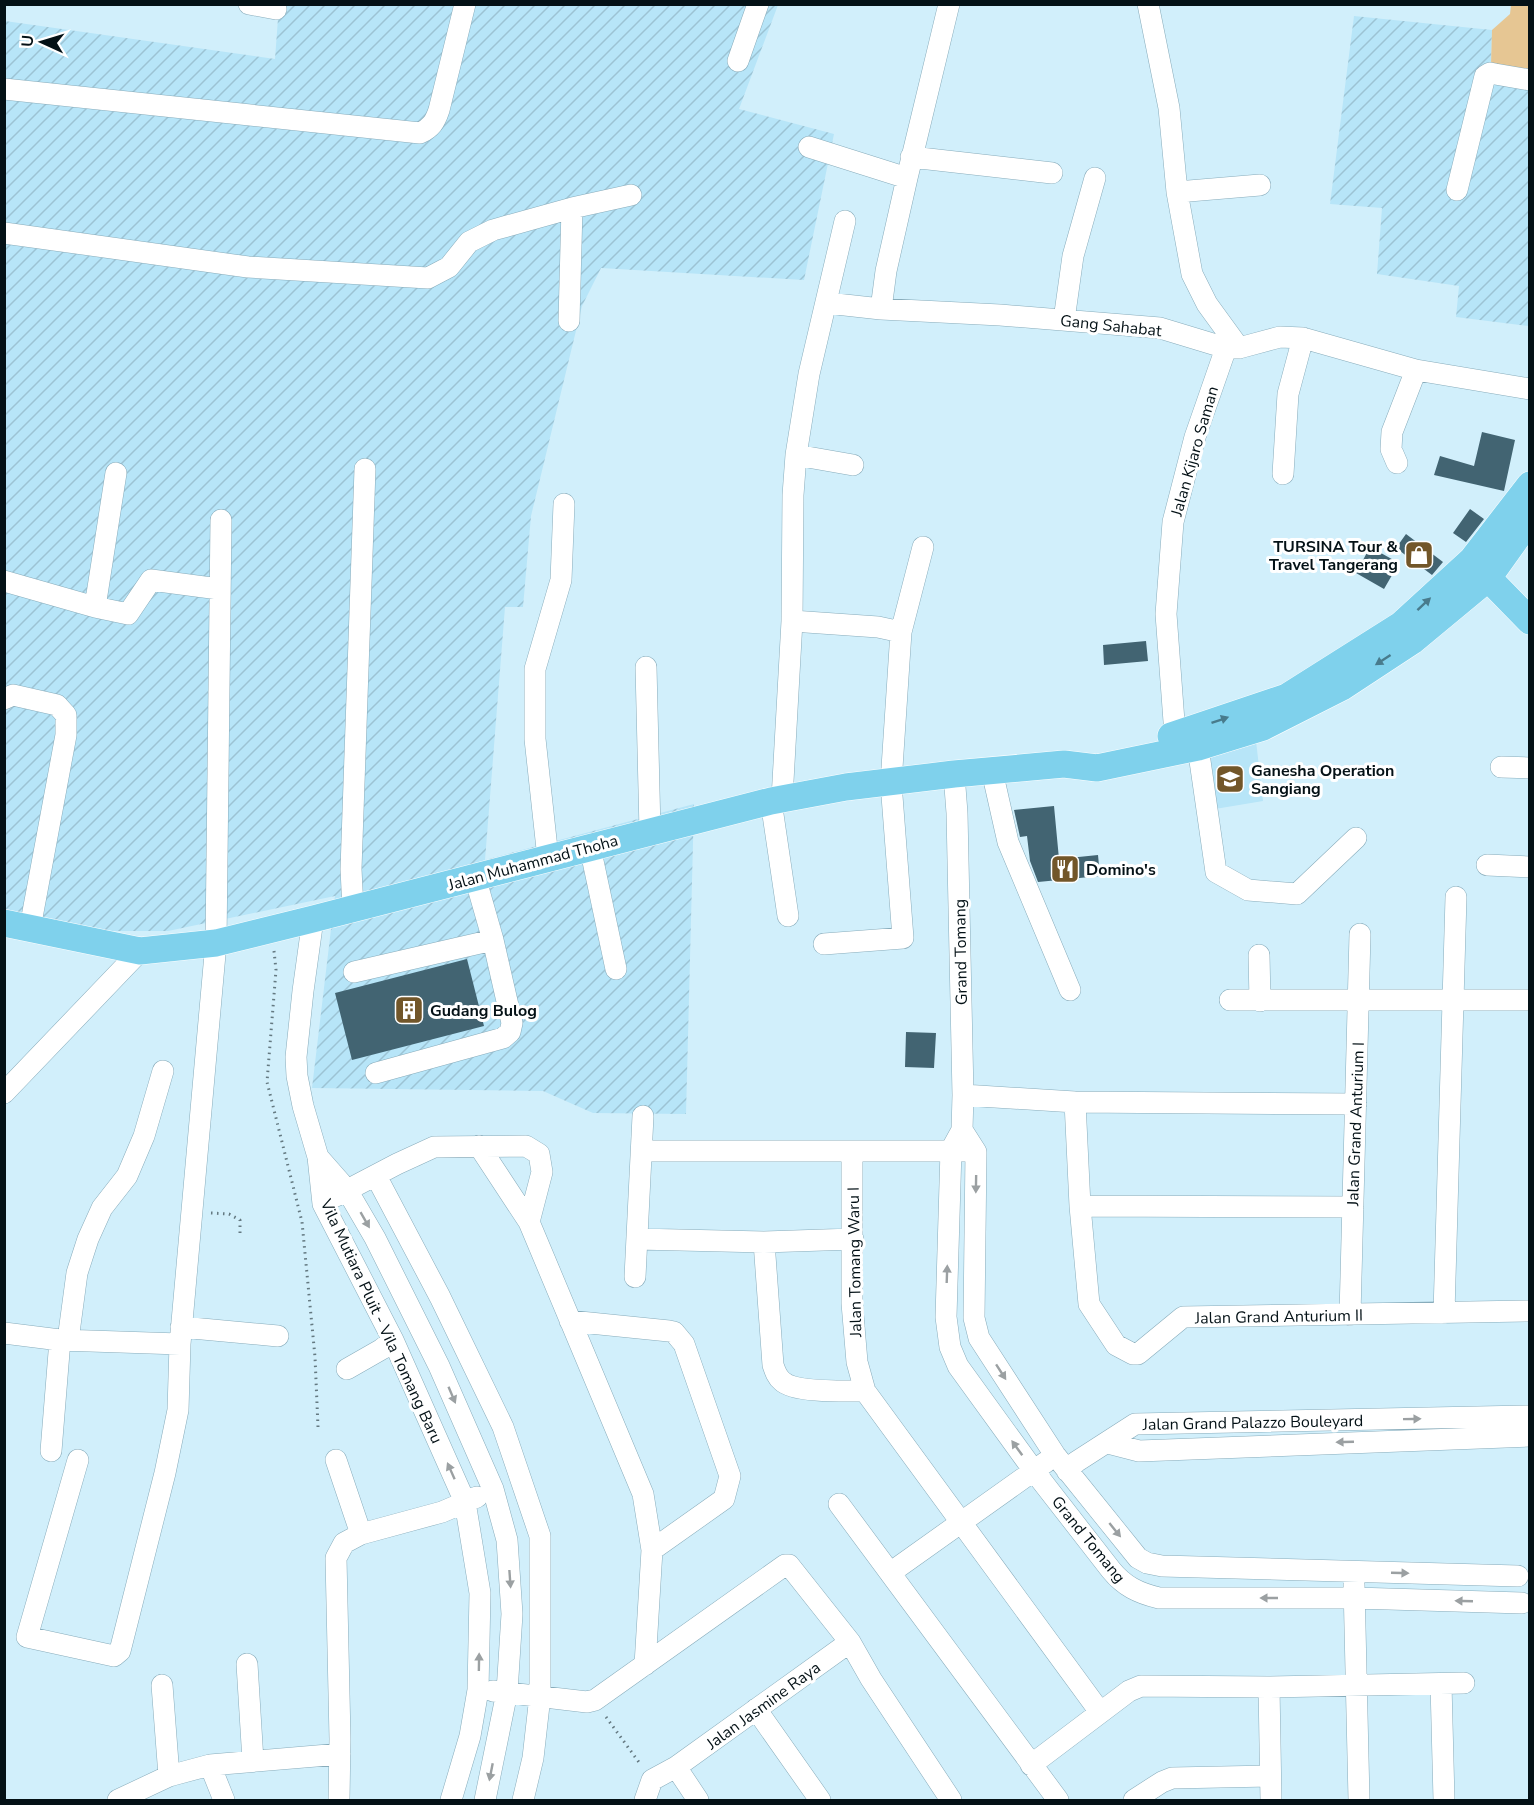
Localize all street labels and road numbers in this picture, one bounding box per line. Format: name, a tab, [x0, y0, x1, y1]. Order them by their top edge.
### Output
street label: Gang Sahabat	[1059, 310, 1163, 342]
street label: Jalan Kijaro Saman	[1166, 384, 1224, 520]
street label: Jalan Muhammad Thoha	[445, 830, 621, 896]
street label: Grand Tomang	[949, 899, 973, 1005]
street label: Jalan Grand Anturium I	[1342, 1042, 1370, 1207]
street label: Jalan Tomang Waru I	[843, 1187, 867, 1338]
street label: Vila Mutiara Pluit - Vila Tomang Baru	[314, 1195, 447, 1447]
street label: Jalan Grand Anturium II	[1194, 1305, 1363, 1329]
street label: Jalan Grand Palazzo Bouleyard	[1141, 1410, 1364, 1436]
street label: Grand Tomang	[1046, 1491, 1130, 1588]
street label: Jalan Jasmine Raya	[701, 1657, 825, 1755]

